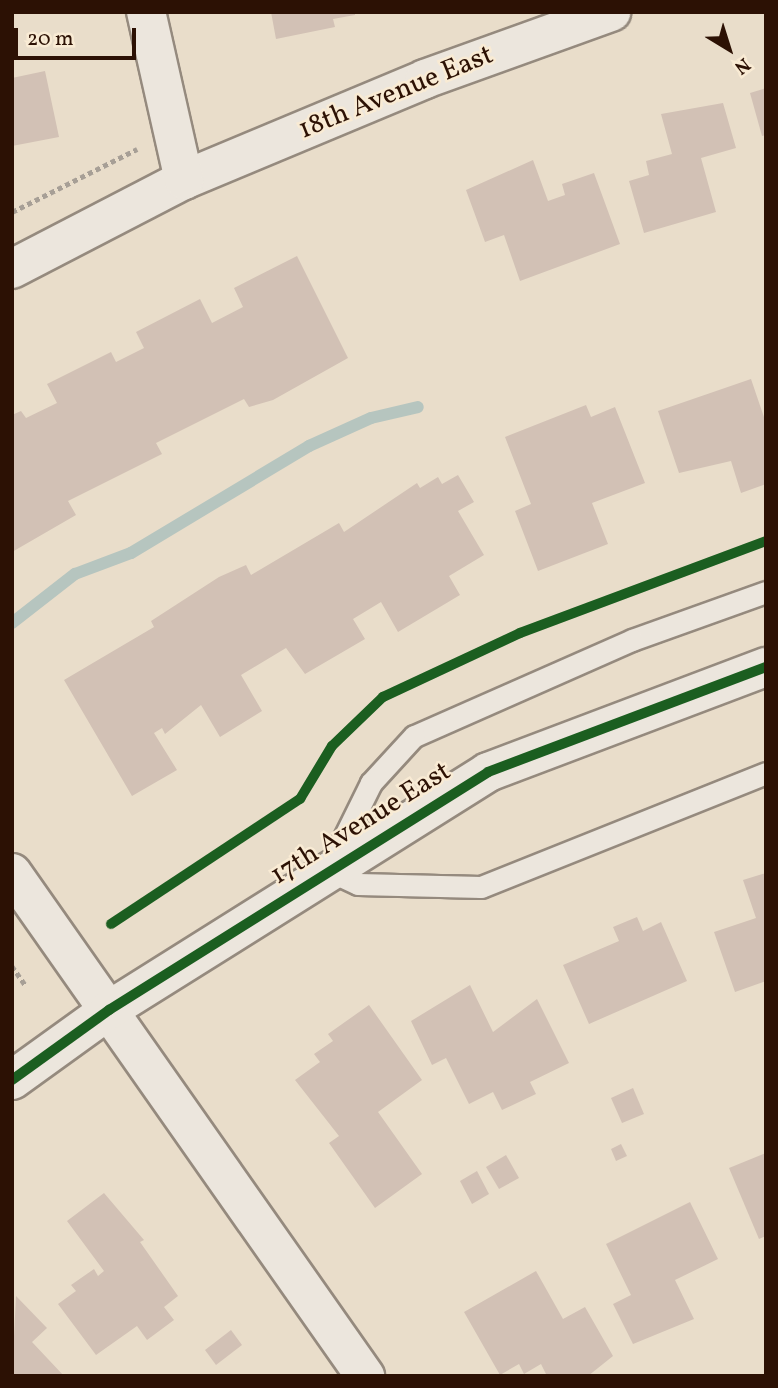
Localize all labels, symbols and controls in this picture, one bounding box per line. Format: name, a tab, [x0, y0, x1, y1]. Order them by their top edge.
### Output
scale bar	[18, 14, 140, 58]
north arrow	[694, 14, 764, 84]
text: 20 m	[27, 25, 73, 54]
street label: 18th Avenue East	[294, 39, 498, 147]
text: N	[728, 51, 755, 80]
street label: 17th Avenue East	[265, 755, 457, 893]

